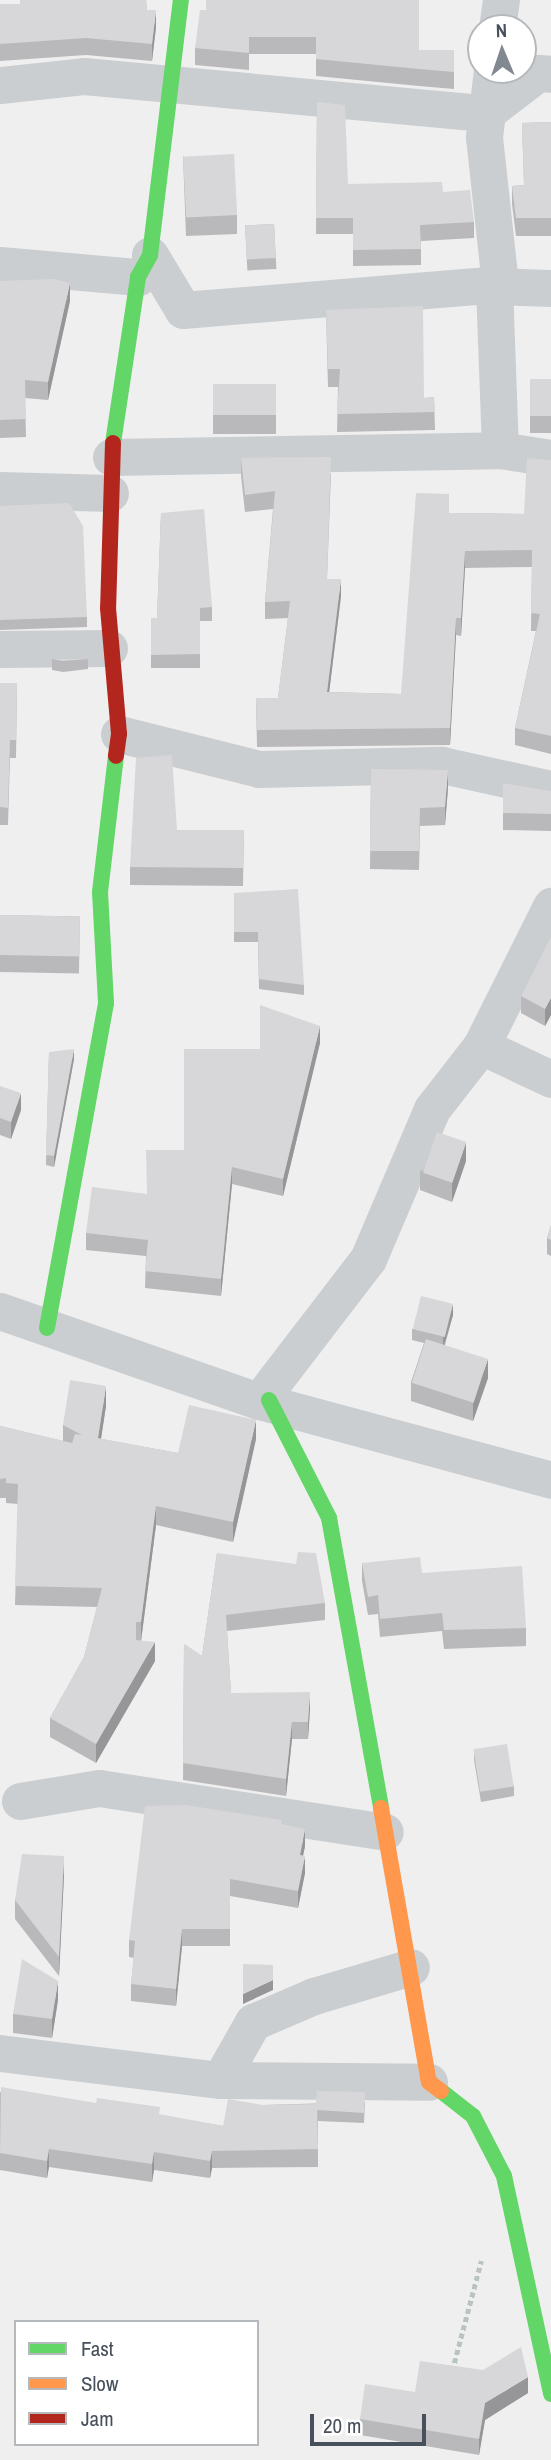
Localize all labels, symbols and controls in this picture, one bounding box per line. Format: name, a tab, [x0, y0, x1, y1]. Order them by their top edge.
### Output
north arrow	[467, 14, 537, 84]
text: N	[495, 17, 507, 43]
legend	[14, 2320, 259, 2446]
text: Fast	[81, 2334, 114, 2363]
text: Slow	[81, 2369, 118, 2398]
scale bar	[313, 2400, 428, 2444]
text: Jam	[81, 2404, 114, 2433]
text: 20 m	[323, 2411, 361, 2440]

